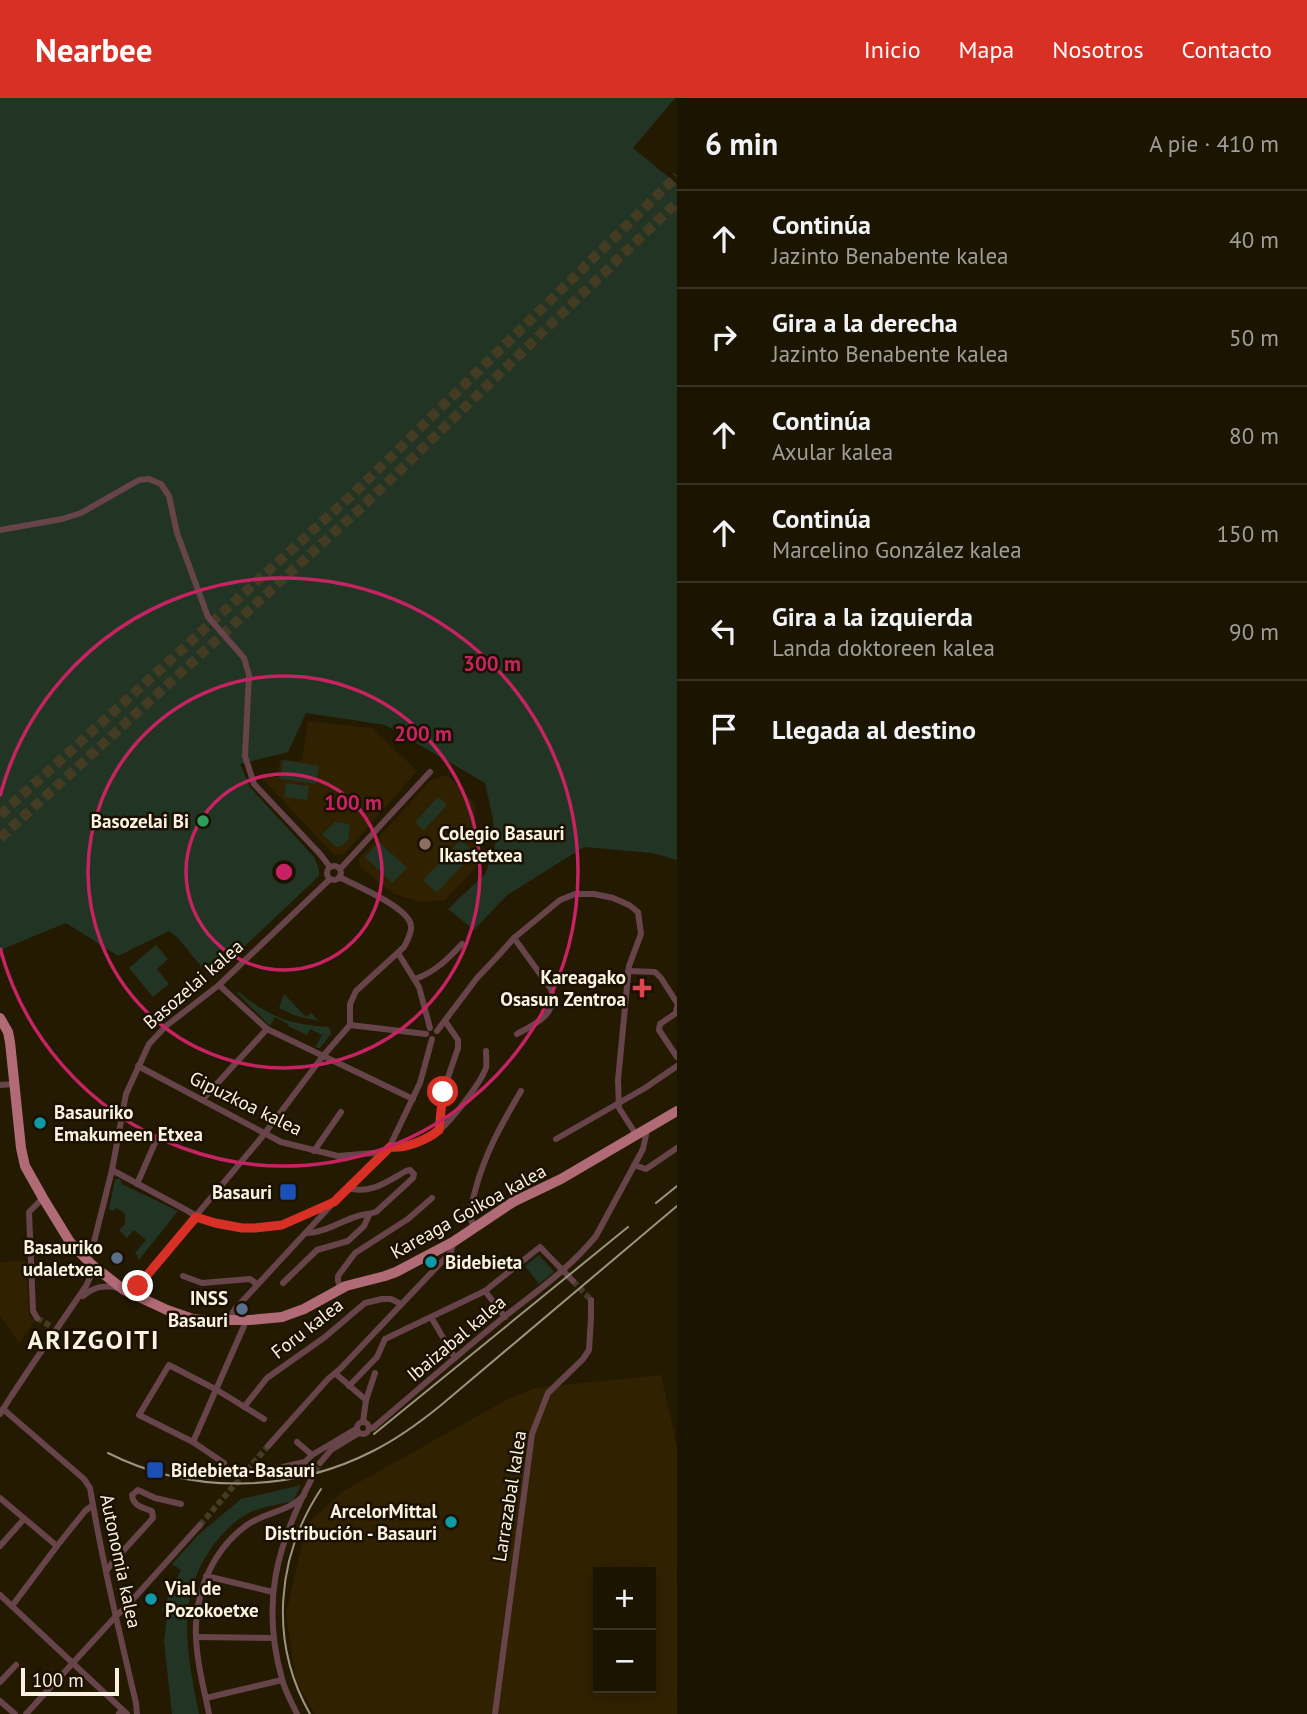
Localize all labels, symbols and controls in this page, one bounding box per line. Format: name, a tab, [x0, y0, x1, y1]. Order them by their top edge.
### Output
text: Nearbee	[35, 28, 152, 71]
text: Inicio	[864, 34, 921, 65]
text: Mapa	[959, 34, 1014, 65]
text: Nosotros	[1052, 34, 1144, 65]
text: Contacto	[1182, 34, 1272, 65]
text: 6 min	[705, 124, 778, 163]
text: A pie · 410 m	[1149, 129, 1279, 158]
text: Continúa	[772, 208, 871, 241]
icon: ahead	[705, 220, 743, 258]
text: 40 m	[1229, 225, 1279, 254]
text: Jazinto Benabente kalea	[772, 241, 1009, 270]
text: Gira a la derecha	[772, 306, 958, 339]
icon: right	[705, 318, 743, 356]
text: 50 m	[1229, 323, 1279, 352]
text: Jazinto Benabente kalea	[772, 339, 1009, 368]
text: Continúa	[772, 404, 871, 437]
icon: ahead	[705, 416, 743, 454]
text: 80 m	[1229, 421, 1279, 450]
text: Axular kalea	[772, 437, 893, 466]
text: Continúa	[772, 502, 871, 535]
icon: ahead	[705, 514, 743, 552]
text: 150 m	[1217, 519, 1279, 548]
text: Marcelino González kalea	[772, 535, 1022, 564]
text: Gira a la izquierda	[772, 600, 973, 633]
icon: left	[705, 612, 743, 650]
text: 90 m	[1229, 617, 1279, 646]
text: Landa doktoreen kalea	[772, 633, 995, 662]
text: 300 m	[463, 650, 521, 677]
icon: arrive	[705, 710, 743, 748]
text: Llegada al destino	[772, 713, 976, 746]
text: 200 m	[394, 720, 452, 747]
text: 100 m	[324, 789, 382, 816]
place label: Basozelai Bi	[91, 809, 189, 833]
marker: Basozelai Bi	[195, 813, 211, 829]
place label: Colegio Basauri Ikastetxea	[439, 821, 565, 867]
marker: Colegio Basauri Ikastetxea	[417, 836, 433, 852]
centre of rings	[272, 860, 296, 884]
street label: Basozelai kalea	[138, 934, 248, 1034]
place label: Kareagako Osasun Zentroa	[500, 965, 626, 1011]
marker: Kareagako Osasun Zentroa	[632, 978, 652, 998]
street label: Gipuzkoa kalea	[186, 1065, 306, 1141]
route start	[427, 1076, 458, 1107]
place label: Basauriko Emakumeen Etxea	[54, 1100, 203, 1146]
marker: Basauriko Emakumeen Etxea	[32, 1115, 48, 1131]
street label: Kareaga Goikoa kalea	[386, 1158, 550, 1264]
place label: Basauri	[212, 1180, 272, 1204]
marker: Basauri	[278, 1182, 298, 1202]
place label: Basauriko udaletxea	[23, 1235, 103, 1281]
marker: Basauriko udaletxea	[109, 1250, 125, 1266]
place label: Bidebieta	[445, 1250, 522, 1274]
marker: Bidebieta	[423, 1254, 439, 1270]
route end	[122, 1270, 153, 1301]
place label: INSS Basauri	[168, 1286, 228, 1332]
street label: Ibaizabal kalea	[402, 1290, 510, 1386]
street label: Foru kalea	[266, 1292, 348, 1364]
marker: INSS Basauri	[234, 1301, 250, 1317]
district label: ARIZGOITI	[27, 1323, 161, 1356]
street label: Larrazabal kalea	[487, 1429, 531, 1563]
place label: Bidebieta-Basauri	[171, 1458, 315, 1482]
marker: Bidebieta-Basauri	[145, 1460, 165, 1480]
street label: Autonomia kalea	[95, 1492, 147, 1630]
place label: ArcelorMittal Distribución - Basauri	[265, 1499, 437, 1545]
marker: ArcelorMittal Distribución - Basauri	[443, 1514, 459, 1530]
map controls	[593, 1567, 656, 1693]
button: +	[593, 1567, 656, 1630]
place label: Vial de Pozokoetxe	[164, 1576, 259, 1622]
marker: Vial de Pozokoetxe	[143, 1591, 159, 1607]
button: −	[593, 1630, 656, 1693]
scale bar	[21, 1665, 119, 1697]
text: 100 m	[32, 1668, 84, 1692]

